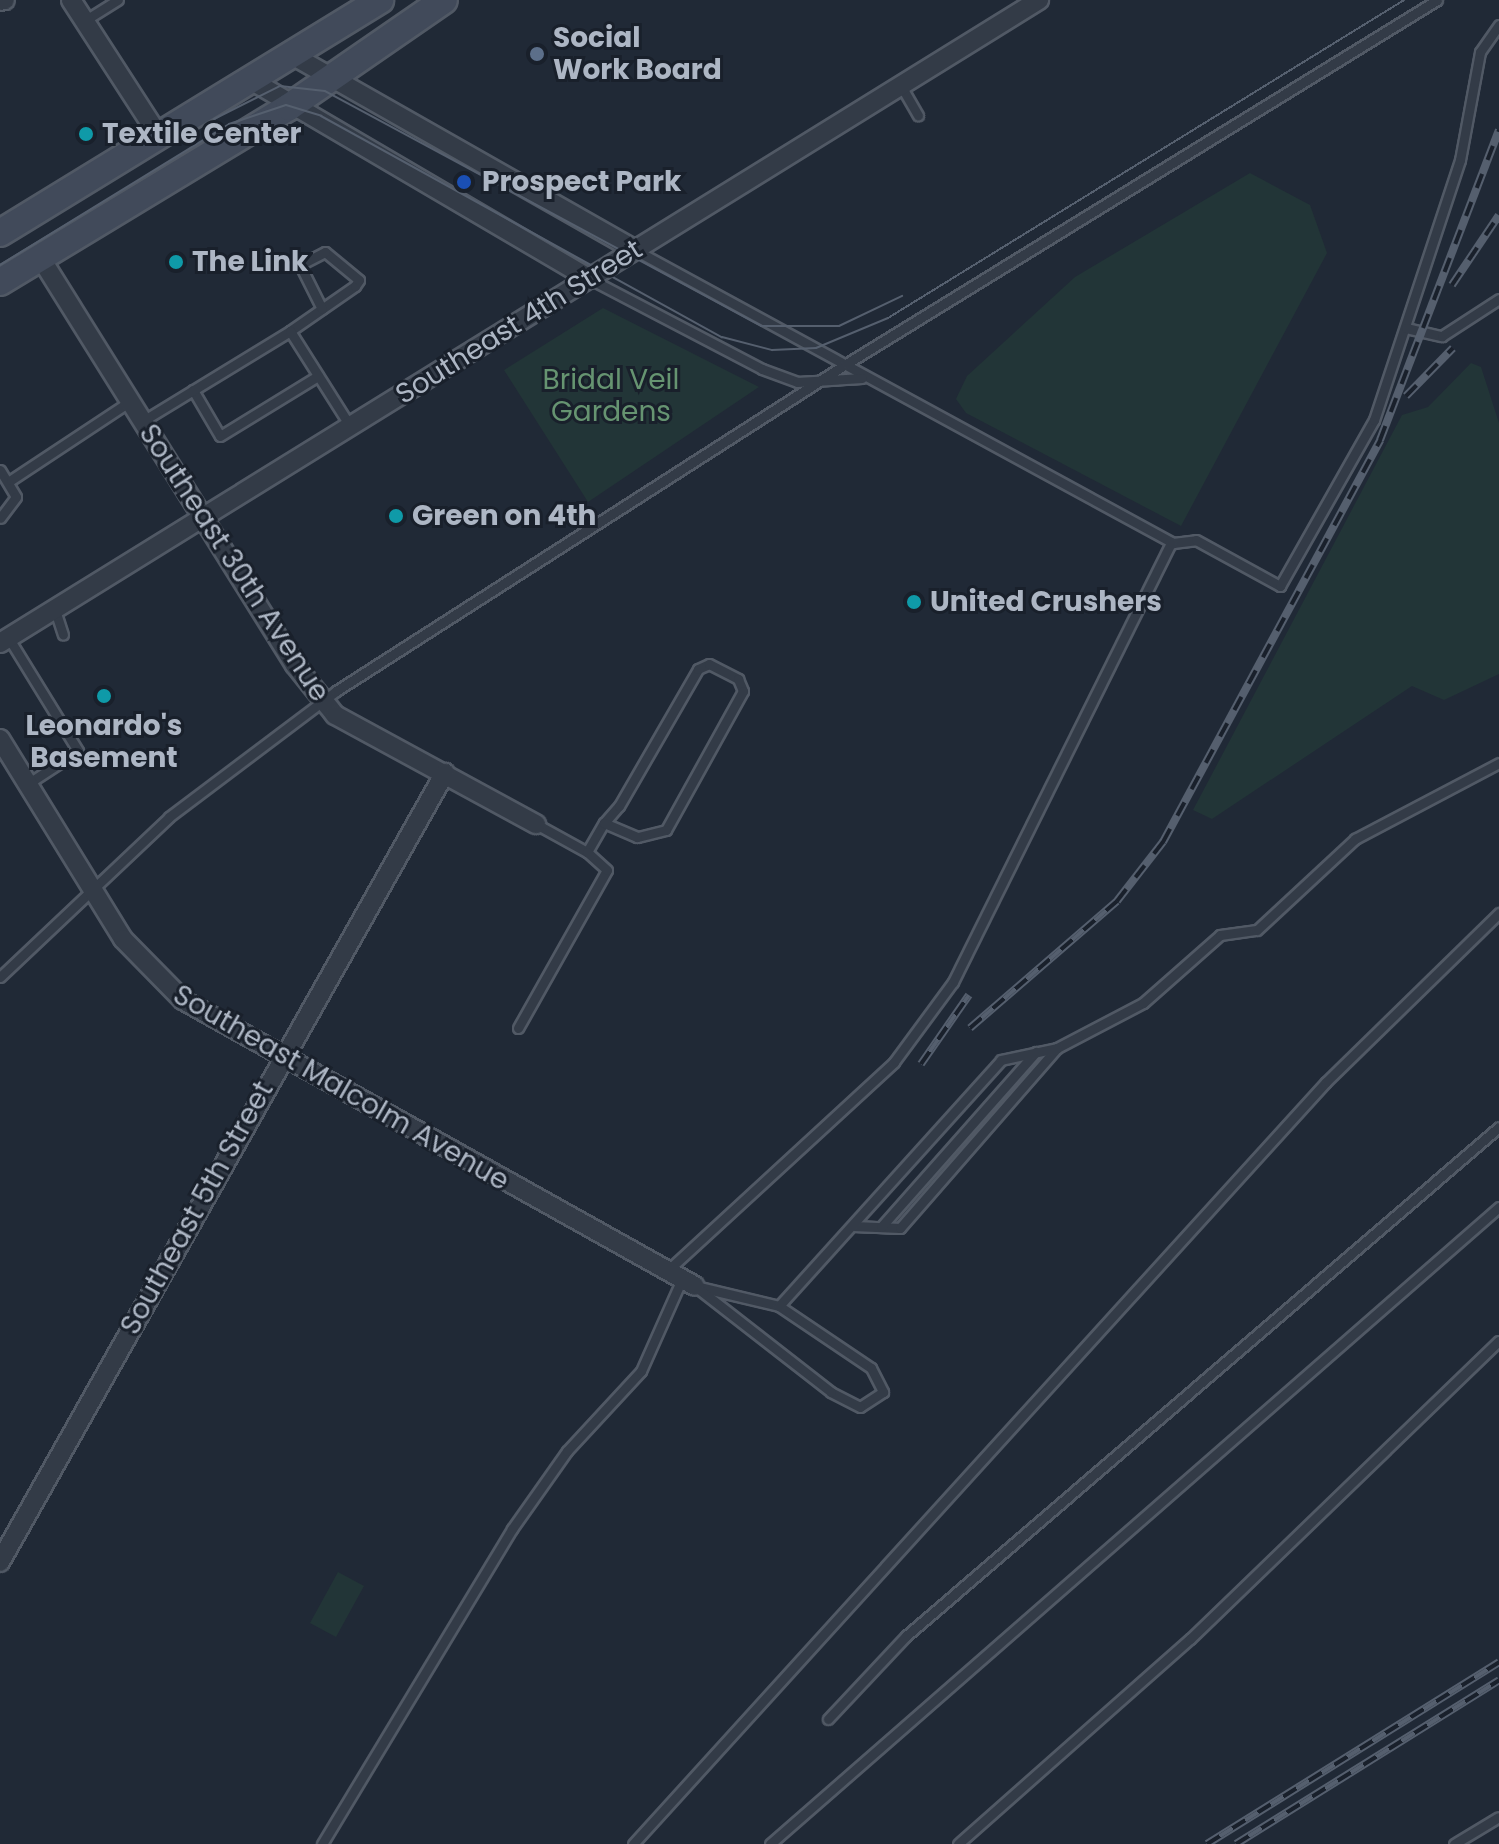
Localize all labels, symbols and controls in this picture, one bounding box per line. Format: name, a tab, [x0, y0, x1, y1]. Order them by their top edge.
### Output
place label: Social Work Board	[553, 21, 722, 87]
marker: Social Work Board	[528, 45, 546, 63]
place label: Textile Center	[102, 117, 301, 151]
marker: Textile Center	[77, 125, 95, 143]
place label: Prospect Park	[482, 165, 681, 199]
marker: Prospect Park	[453, 171, 475, 193]
street label: Southeast 4th Street	[390, 232, 648, 412]
place label: The Link	[192, 245, 308, 279]
marker: The Link	[167, 253, 185, 271]
park label: Bridal Veil Gardens	[543, 363, 679, 429]
street label: Southeast 30th Avenue	[132, 418, 336, 708]
place label: Green on 4th	[412, 499, 596, 533]
marker: Green on 4th	[387, 507, 405, 525]
place label: United Crushers	[930, 585, 1162, 619]
marker: United Crushers	[905, 593, 923, 611]
marker: Leonardo's Basement	[95, 687, 113, 705]
place label: Leonardo's Basement	[26, 709, 182, 775]
street label: Southeast Malcolm Avenue	[167, 978, 515, 1198]
street label: Southeast 5th Street	[113, 1076, 281, 1340]

